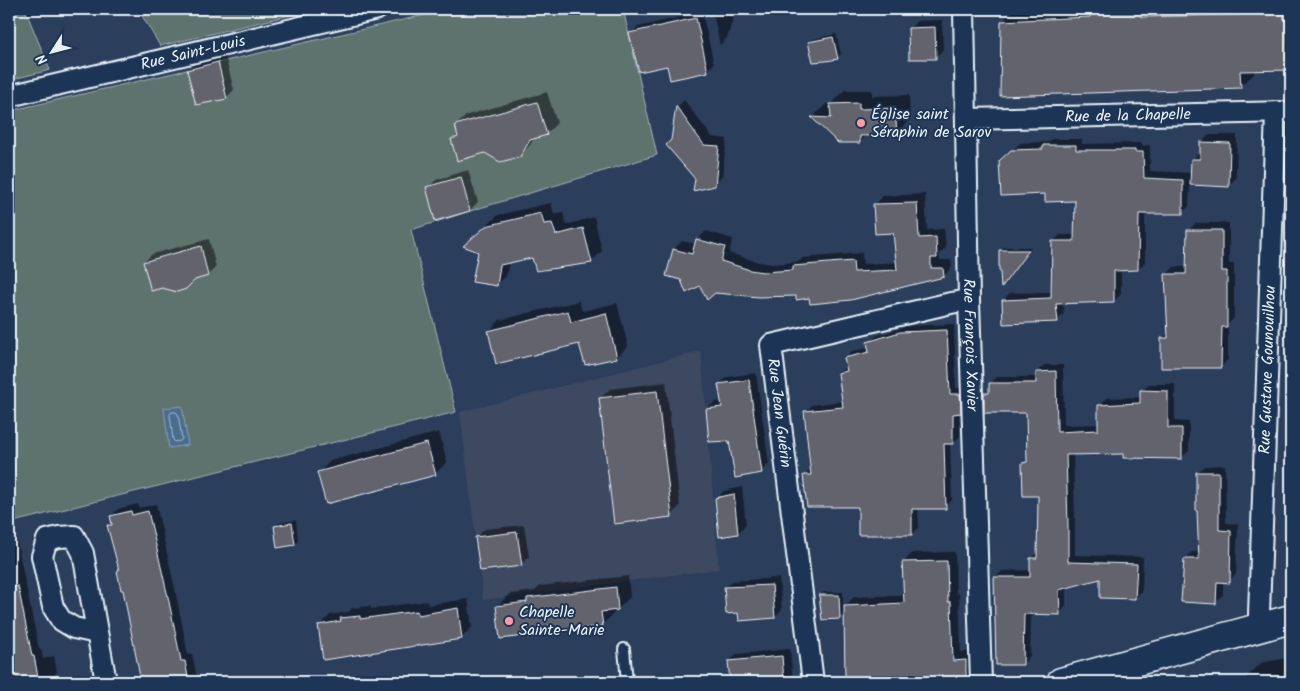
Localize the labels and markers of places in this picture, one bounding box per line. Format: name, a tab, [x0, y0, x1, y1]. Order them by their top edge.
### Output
place label: Église saint Séraphin de Sarov	[871, 102, 991, 145]
marker: Église saint Séraphin de Sarov	[855, 117, 867, 129]
place label: Chapelle Sainte-Marie	[519, 600, 605, 643]
marker: Chapelle Sainte-Marie	[503, 615, 515, 627]

